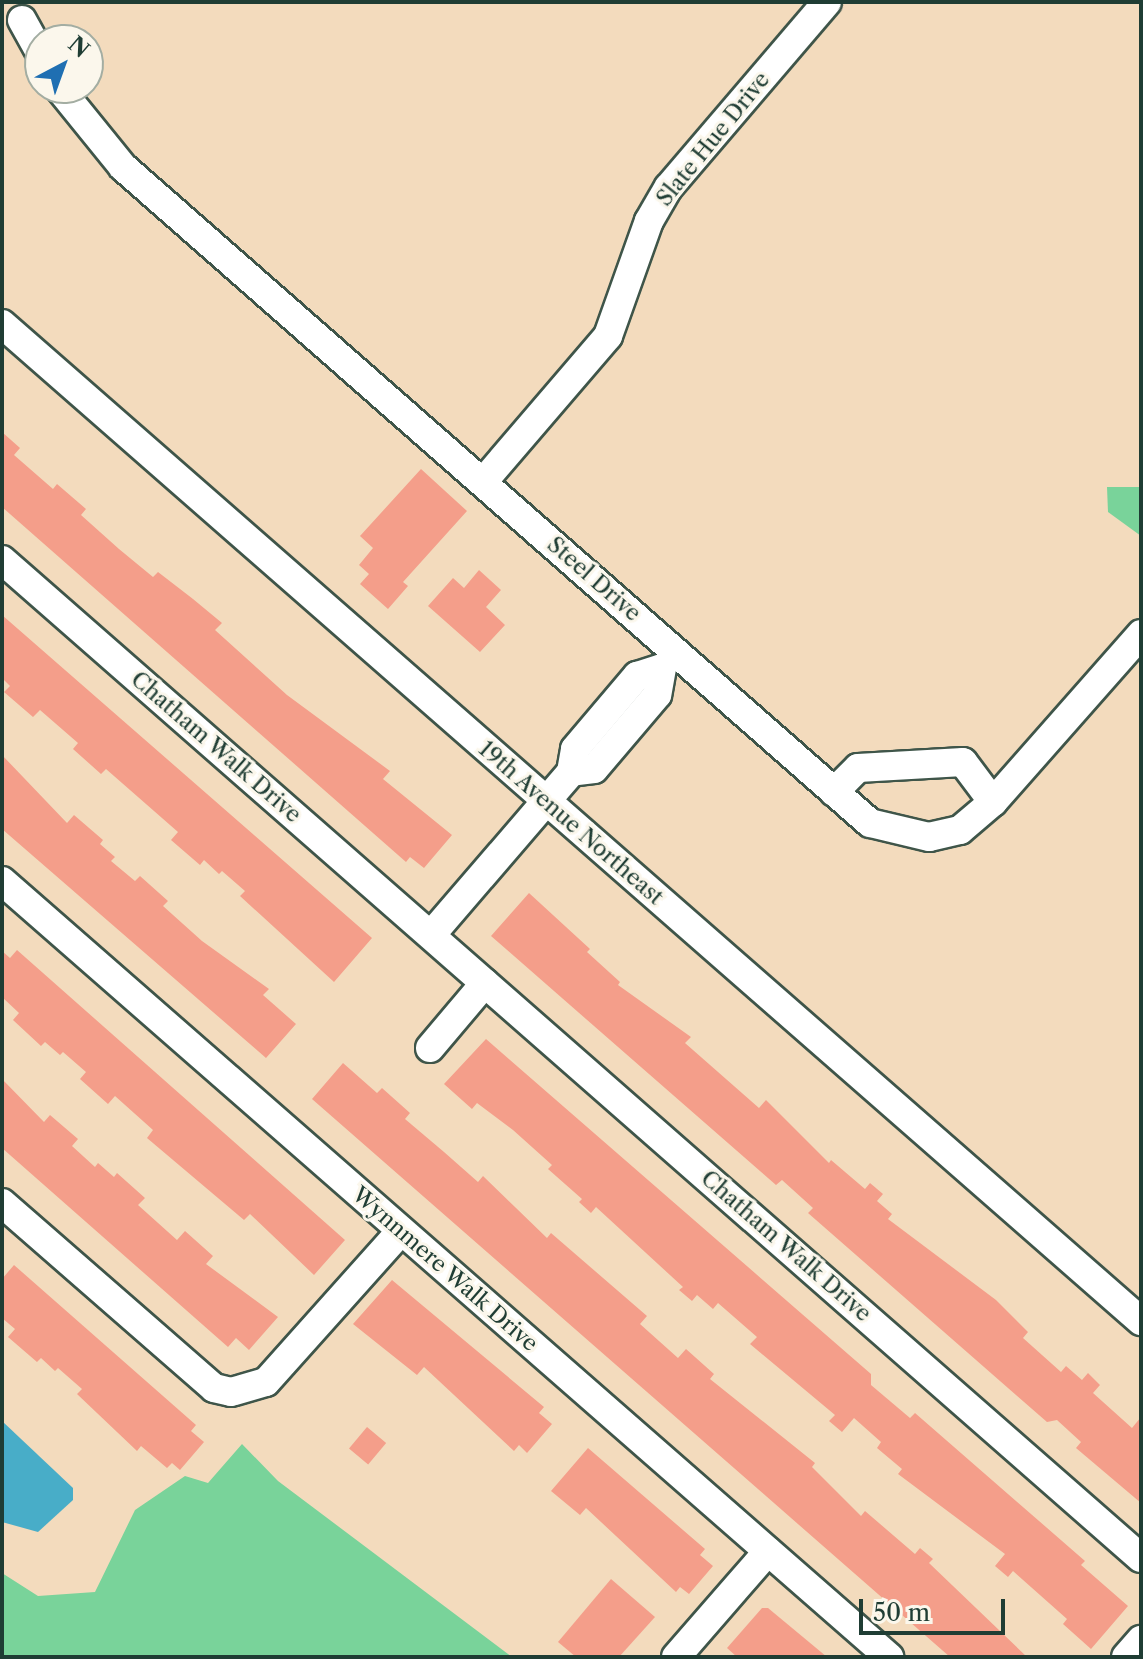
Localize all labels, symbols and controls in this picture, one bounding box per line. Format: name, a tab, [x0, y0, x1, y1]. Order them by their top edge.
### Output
north arrow	[24, 24, 104, 104]
text: N	[63, 31, 95, 63]
street label: Slate Hue Drive	[651, 67, 775, 211]
street label: Steel Drive	[542, 531, 646, 627]
street label: Chatham Walk Drive	[125, 666, 307, 828]
street label: 19th Avenue Northeast	[473, 735, 669, 911]
street label: Chatham Walk Drive	[695, 1165, 877, 1327]
street label: Wynnmere Walk Drive	[346, 1181, 544, 1357]
scale bar	[863, 1583, 1009, 1633]
text: 50 m	[873, 1598, 930, 1627]

